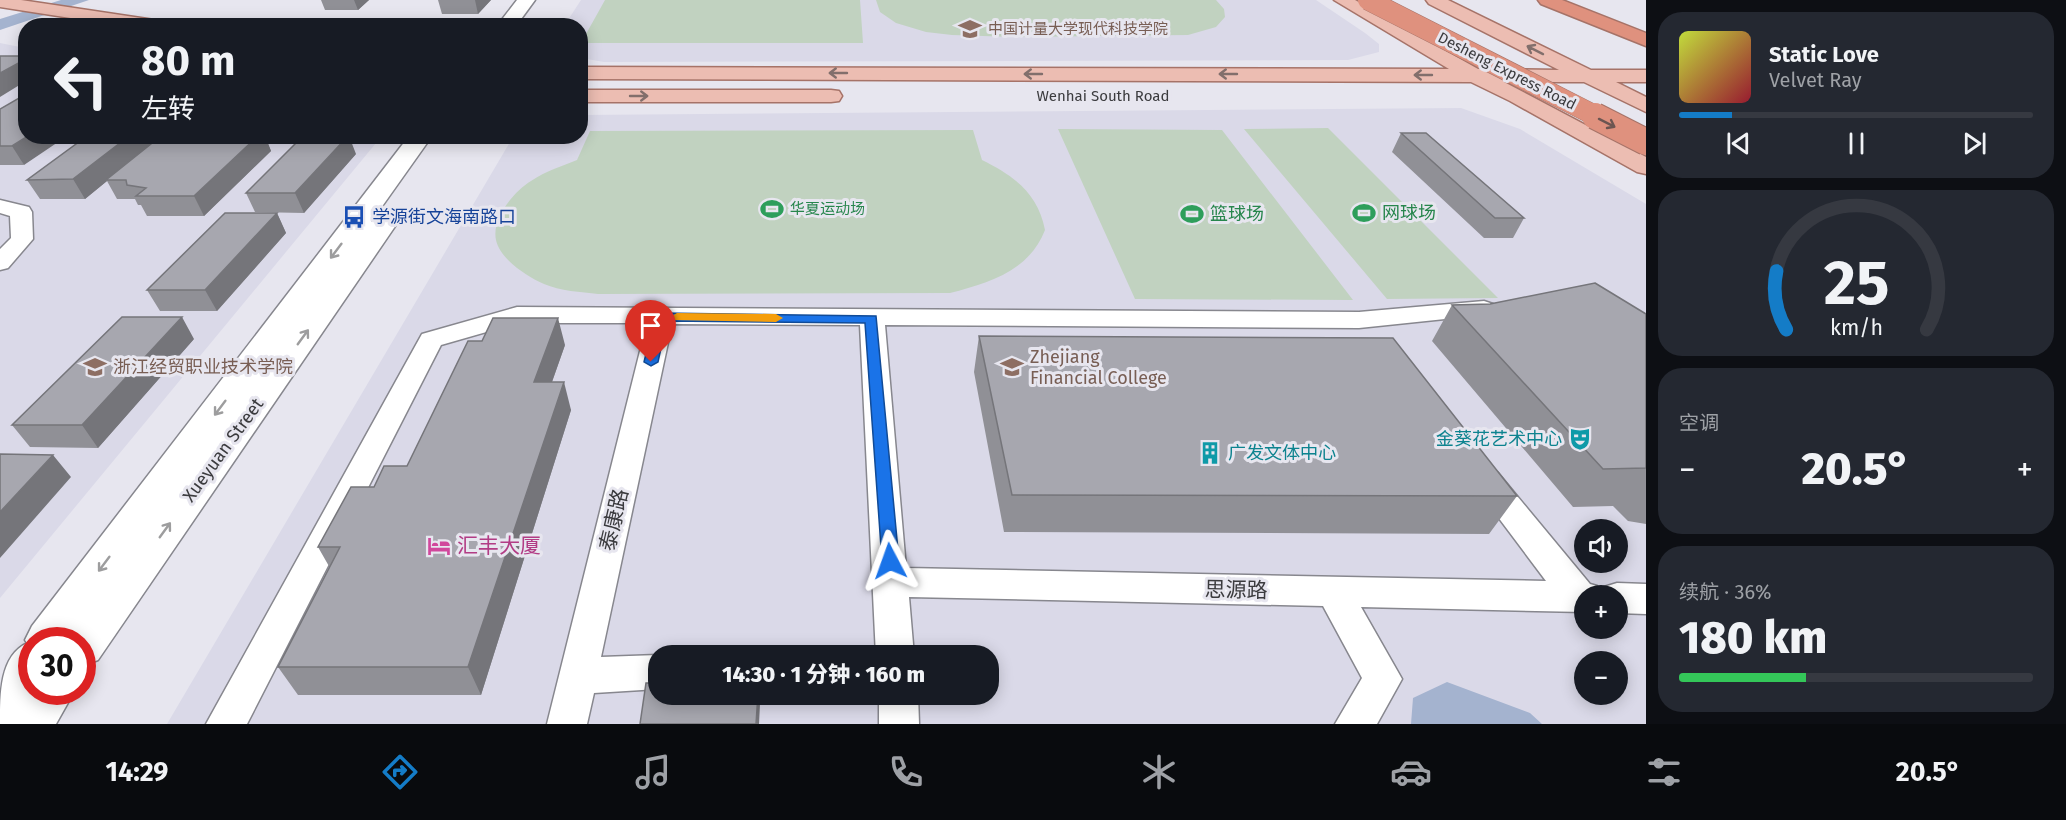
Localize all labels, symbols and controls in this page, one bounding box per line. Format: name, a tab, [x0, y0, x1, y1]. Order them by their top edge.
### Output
school or university icon: 中国计量大学现代科技学院	[957, 16, 983, 42]
place label: 中国计量大学现代科技学院	[988, 20, 1168, 38]
street label: Desheng Express Road	[1435, 28, 1579, 114]
text: 80 m	[141, 36, 235, 86]
text: Static Love	[1769, 41, 1879, 68]
icon: left	[42, 42, 120, 120]
one-way arrow	[1526, 44, 1544, 55]
one-way arrow	[829, 67, 849, 79]
one-way arrow	[1024, 68, 1044, 80]
one-way arrow	[1219, 68, 1239, 80]
text: Velvet Ray	[1769, 68, 1862, 92]
one-way arrow	[1414, 69, 1434, 81]
street label: Wenhai South Road	[1037, 87, 1169, 105]
one-way arrow	[628, 90, 648, 102]
text: 左转	[141, 93, 195, 125]
one-way arrow	[1598, 117, 1616, 129]
icon: previous	[1722, 127, 1755, 160]
icon: pause	[1840, 127, 1873, 160]
icon: next	[1958, 127, 1991, 160]
sports icon: 华夏运动场	[759, 196, 785, 222]
place label: 华夏运动场	[790, 200, 865, 218]
sports icon: 网球场	[1351, 200, 1377, 226]
sports icon: 篮球场	[1179, 201, 1205, 227]
place label: 网球场	[1382, 202, 1436, 224]
place label: 篮球场	[1210, 203, 1264, 225]
bus stop icon: 学源街文海南路口	[341, 204, 367, 230]
place label: 学源街文海南路口	[372, 206, 516, 228]
one-way arrow	[330, 243, 343, 259]
text: 25	[1823, 246, 1889, 321]
pin	[625, 300, 676, 362]
icon: arrive	[634, 309, 667, 342]
text: km/h	[1829, 315, 1883, 341]
one-way arrow	[297, 330, 309, 346]
place label: Zhejiang Financial College	[1030, 346, 1167, 389]
school or university icon: 浙江经贸职业技术学院	[82, 354, 108, 380]
school or university icon: Zhejiang Financial College	[999, 354, 1025, 380]
place label: 浙江经贸职业技术学院	[113, 356, 293, 378]
street label: Xueyuan Street	[178, 393, 268, 506]
one-way arrow	[214, 399, 226, 415]
text: 空调	[1679, 411, 1719, 435]
theatre icon: 金葵花艺术中心	[1567, 426, 1593, 452]
place label: 金葵花艺术中心	[1436, 428, 1562, 450]
building icon: 广发文体中心	[1197, 440, 1223, 466]
place label: 广发文体中心	[1228, 442, 1336, 464]
text: 20.5°	[1801, 442, 1911, 496]
text: −	[1679, 450, 1696, 490]
text: +	[2017, 450, 2033, 490]
street label: 泰康路	[594, 486, 634, 554]
map controls	[1574, 519, 1628, 705]
button: sound	[1574, 519, 1628, 573]
one-way arrow	[159, 523, 171, 539]
position arrow	[858, 529, 922, 593]
hotel icon: 汇丰大厦	[426, 533, 452, 559]
place label: 汇丰大厦	[457, 533, 541, 559]
one-way arrow	[98, 556, 110, 572]
street label: 思源路	[1204, 576, 1268, 604]
text: 续航 · 36%	[1679, 580, 1772, 604]
button: +	[1574, 585, 1628, 639]
text: 180 km	[1679, 611, 1827, 665]
speed limit sign: 30	[18, 627, 96, 705]
button: −	[1574, 651, 1628, 705]
text: 14:30 · 1 分钟 · 160 m	[722, 661, 925, 688]
icon: directions	[379, 751, 421, 793]
icon: music	[632, 751, 674, 793]
icon: phone	[885, 751, 927, 793]
icon: climate	[1138, 751, 1180, 793]
icon: car	[1390, 751, 1432, 793]
icon: filters	[1643, 751, 1685, 793]
text: 14:29	[105, 756, 168, 788]
text: 20.5°	[1896, 756, 1961, 788]

